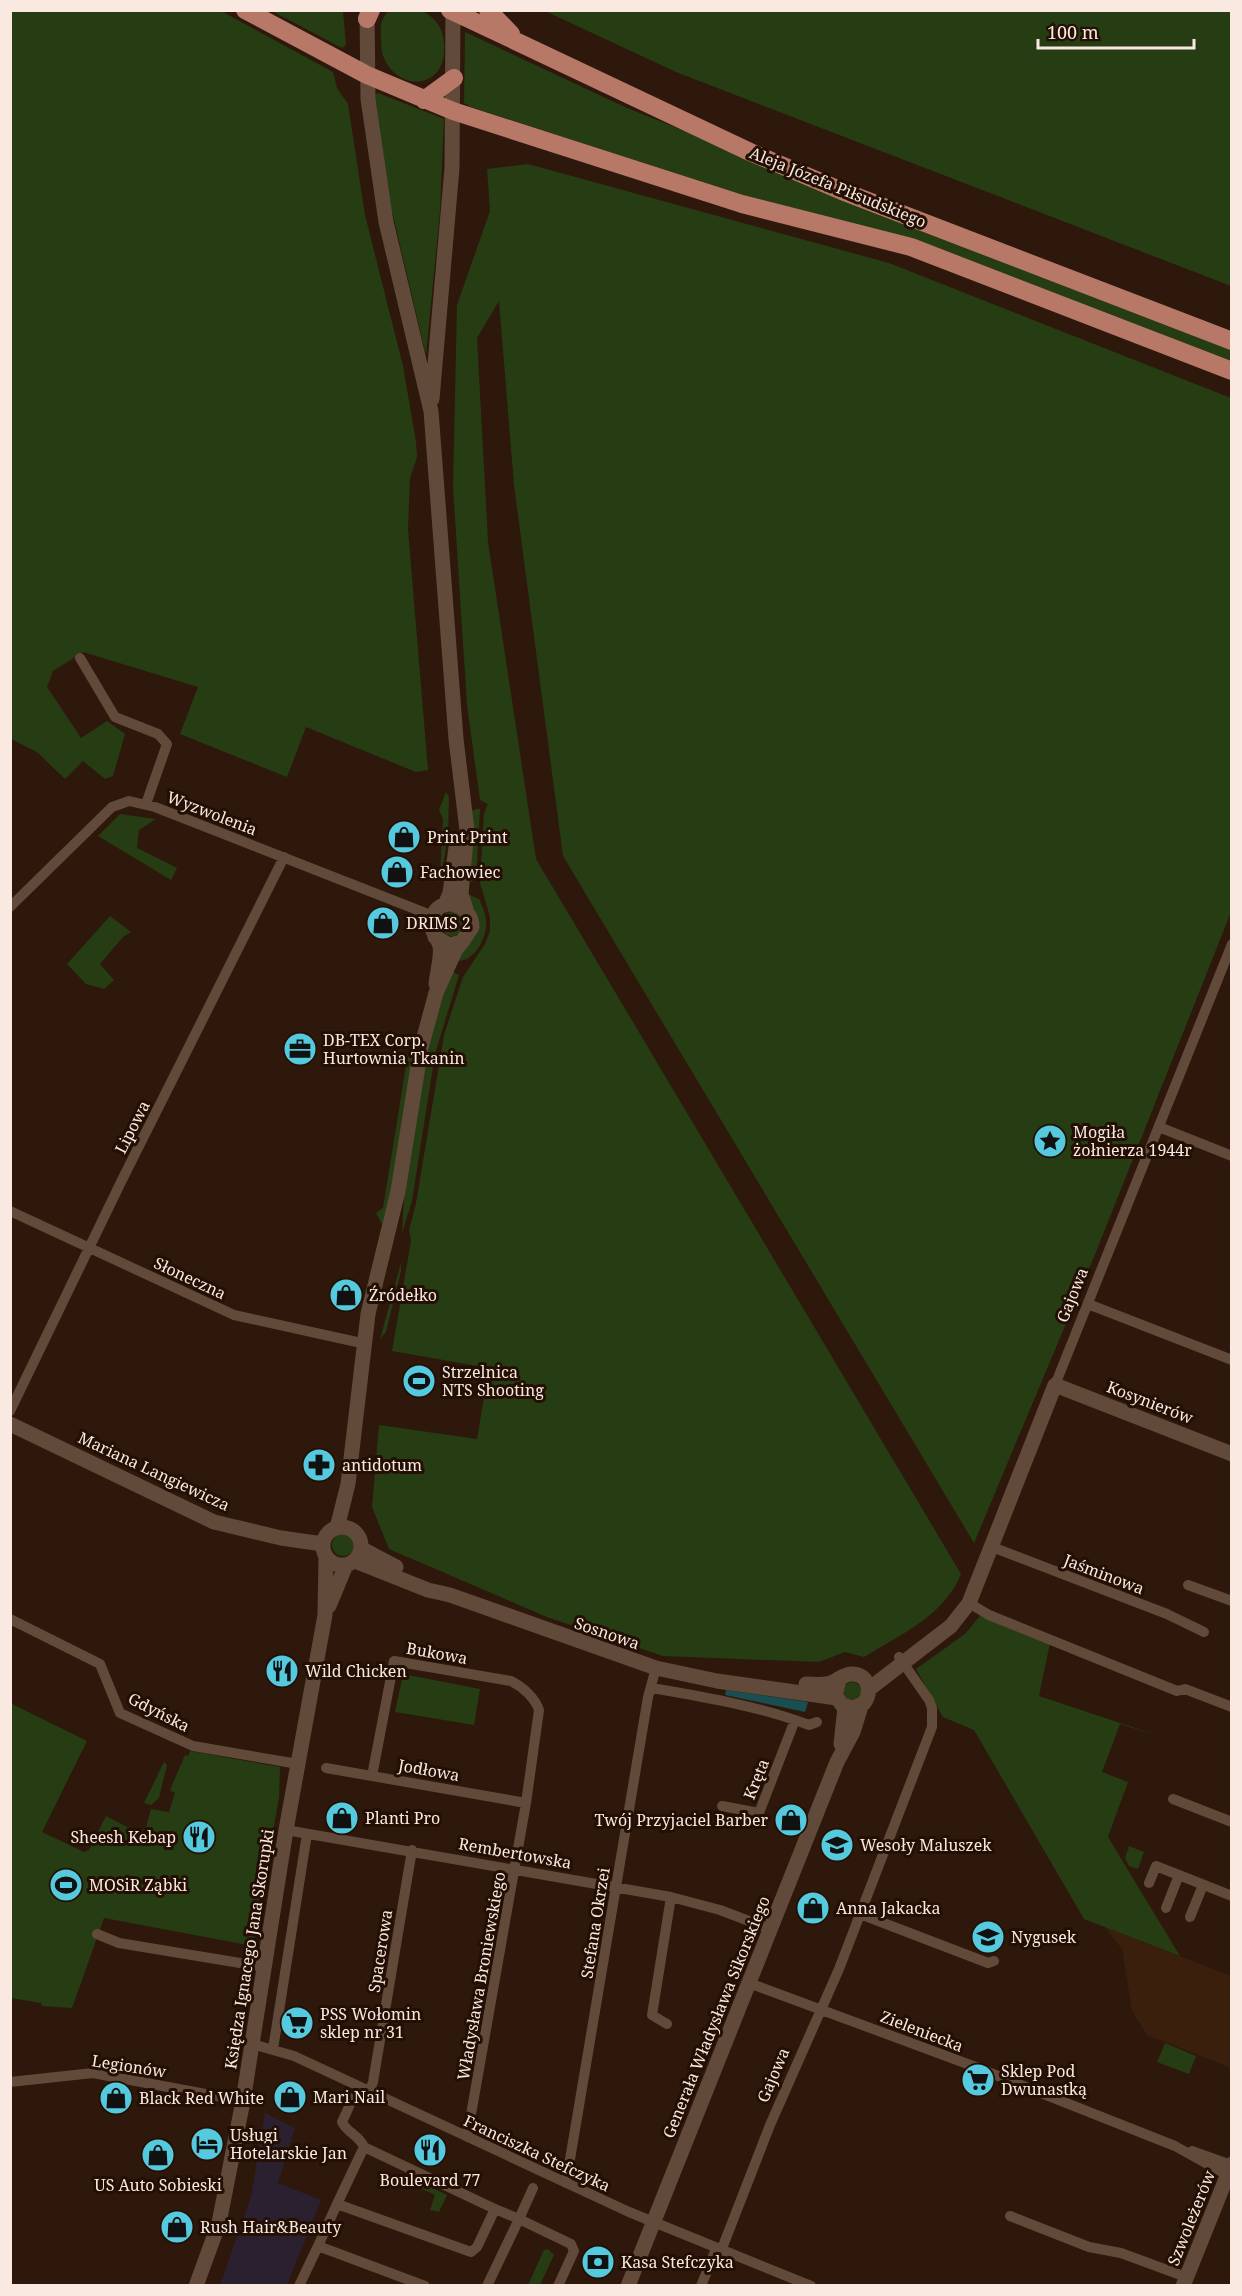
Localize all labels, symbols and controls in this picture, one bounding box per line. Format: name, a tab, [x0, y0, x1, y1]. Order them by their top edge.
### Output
scale bar	[1038, 12, 1194, 50]
text: 100 m	[1047, 20, 1099, 44]
street label: Aleja Józefa Piłsudskiego	[746, 141, 930, 233]
street label: Wyzwolenia	[164, 786, 260, 840]
shop icon: Print Print	[386, 819, 422, 855]
place label: Print Print	[427, 826, 508, 848]
shop icon: Fachowiec	[379, 854, 415, 890]
place label: Fachowiec	[420, 861, 501, 883]
shop icon: DRIMS 2	[365, 905, 401, 941]
place label: DRIMS 2	[406, 912, 471, 934]
place label: DB-TEX Corp. Hurtownia Tkanin	[323, 1029, 465, 1069]
office icon: DB-TEX Corp. Hurtownia Tkanin	[282, 1031, 318, 1067]
street label: Lipowa	[109, 1097, 155, 1157]
place label: Mogiła żołnierza 1944r	[1073, 1121, 1192, 1161]
place icon: Mogiła żołnierza 1944r	[1032, 1123, 1068, 1159]
street label: Słoneczna	[150, 1252, 230, 1304]
street label: Gajowa	[1051, 1264, 1093, 1326]
shop icon: Źródełko	[328, 1277, 364, 1313]
place label: Źródełko	[369, 1284, 437, 1306]
place label: Strzelnica NTS Shooting	[442, 1361, 544, 1401]
sports icon: Strzelnica NTS Shooting	[401, 1363, 437, 1399]
street label: Kosynierów	[1104, 1375, 1197, 1429]
street label: Mariana Langiewicza	[75, 1426, 233, 1516]
pharmacy icon: antidotum	[301, 1447, 337, 1483]
place label: antidotum	[342, 1454, 422, 1476]
street label: Jaśminowa	[1060, 1548, 1147, 1599]
street label: Sosnowa	[572, 1612, 642, 1654]
street label: Bukowa	[405, 1637, 469, 1669]
restaurant icon: Wild Chicken	[264, 1653, 300, 1689]
place label: Wild Chicken	[305, 1660, 407, 1682]
street label: Gdyńska	[125, 1687, 193, 1737]
street label: Jodłowa	[396, 1754, 461, 1786]
street label: Kręta	[738, 1755, 774, 1803]
shop icon: Planti Pro	[324, 1800, 360, 1836]
shop icon: Twój Przyjaciel Barber	[773, 1802, 809, 1838]
place label: Planti Pro	[365, 1807, 440, 1829]
place label: Twój Przyjaciel Barber	[594, 1809, 768, 1831]
restaurant icon: Sheesh Kebap	[181, 1819, 217, 1855]
place label: Sheesh Kebap	[70, 1826, 176, 1848]
street label: Księdza Ignacego Jana Skorupki	[219, 1827, 279, 2071]
school or university icon: Wesoły Maluszek	[819, 1827, 855, 1863]
street label: Rembertowska	[457, 1832, 573, 1874]
place label: Wesoły Maluszek	[860, 1834, 992, 1856]
street label: Stefana Okrzei	[575, 1866, 615, 1980]
sports icon: MOSiR Ząbki	[48, 1867, 84, 1903]
street label: Władysława Broniewskiego	[452, 1870, 510, 2082]
place label: MOSiR Ząbki	[89, 1874, 187, 1896]
shop icon: Anna Jakacka	[795, 1890, 831, 1926]
street label: Generała Władysława Sikorskiego	[657, 1893, 775, 2141]
place label: Anna Jakacka	[836, 1897, 940, 1919]
street label: Spacerowa	[363, 1908, 397, 1994]
school or university icon: Nygusek	[970, 1919, 1006, 1955]
place label: Nygusek	[1011, 1926, 1077, 1948]
place label: PSS Wołomin sklep nr 31	[320, 2003, 421, 2043]
supermarket icon: PSS Wołomin sklep nr 31	[279, 2005, 315, 2041]
street label: Zieleniecka	[877, 2005, 967, 2057]
street label: Gajowa	[752, 2044, 794, 2106]
street label: Legionów	[90, 2049, 168, 2083]
place label: Sklep Pod Dwunastką	[1001, 2060, 1087, 2100]
supermarket icon: Sklep Pod Dwunastką	[960, 2062, 996, 2098]
shop icon: Mari Nail	[272, 2079, 308, 2115]
shop icon: Black Red White	[98, 2080, 134, 2116]
place label: Mari Nail	[313, 2086, 385, 2108]
place label: Black Red White	[139, 2087, 264, 2109]
street label: Franciszka Stefczyka	[460, 2109, 614, 2197]
place label: Usługi Hotelarskie Jan	[230, 2124, 347, 2164]
hotel icon: Usługi Hotelarskie Jan	[189, 2126, 225, 2162]
restaurant icon: Boulevard 77	[412, 2132, 448, 2168]
shop icon: US Auto Sobieski	[140, 2137, 176, 2173]
street label: Szwoleżerów	[1162, 2167, 1220, 2269]
place label: Boulevard 77	[379, 2169, 481, 2191]
place label: US Auto Sobieski	[94, 2174, 222, 2196]
shop icon: Rush Hair&Beauty	[159, 2209, 195, 2245]
place label: Rush Hair&Beauty	[200, 2216, 342, 2238]
bank icon: Kasa Stefczyka	[580, 2244, 616, 2280]
place label: Kasa Stefczyka	[621, 2251, 734, 2273]

